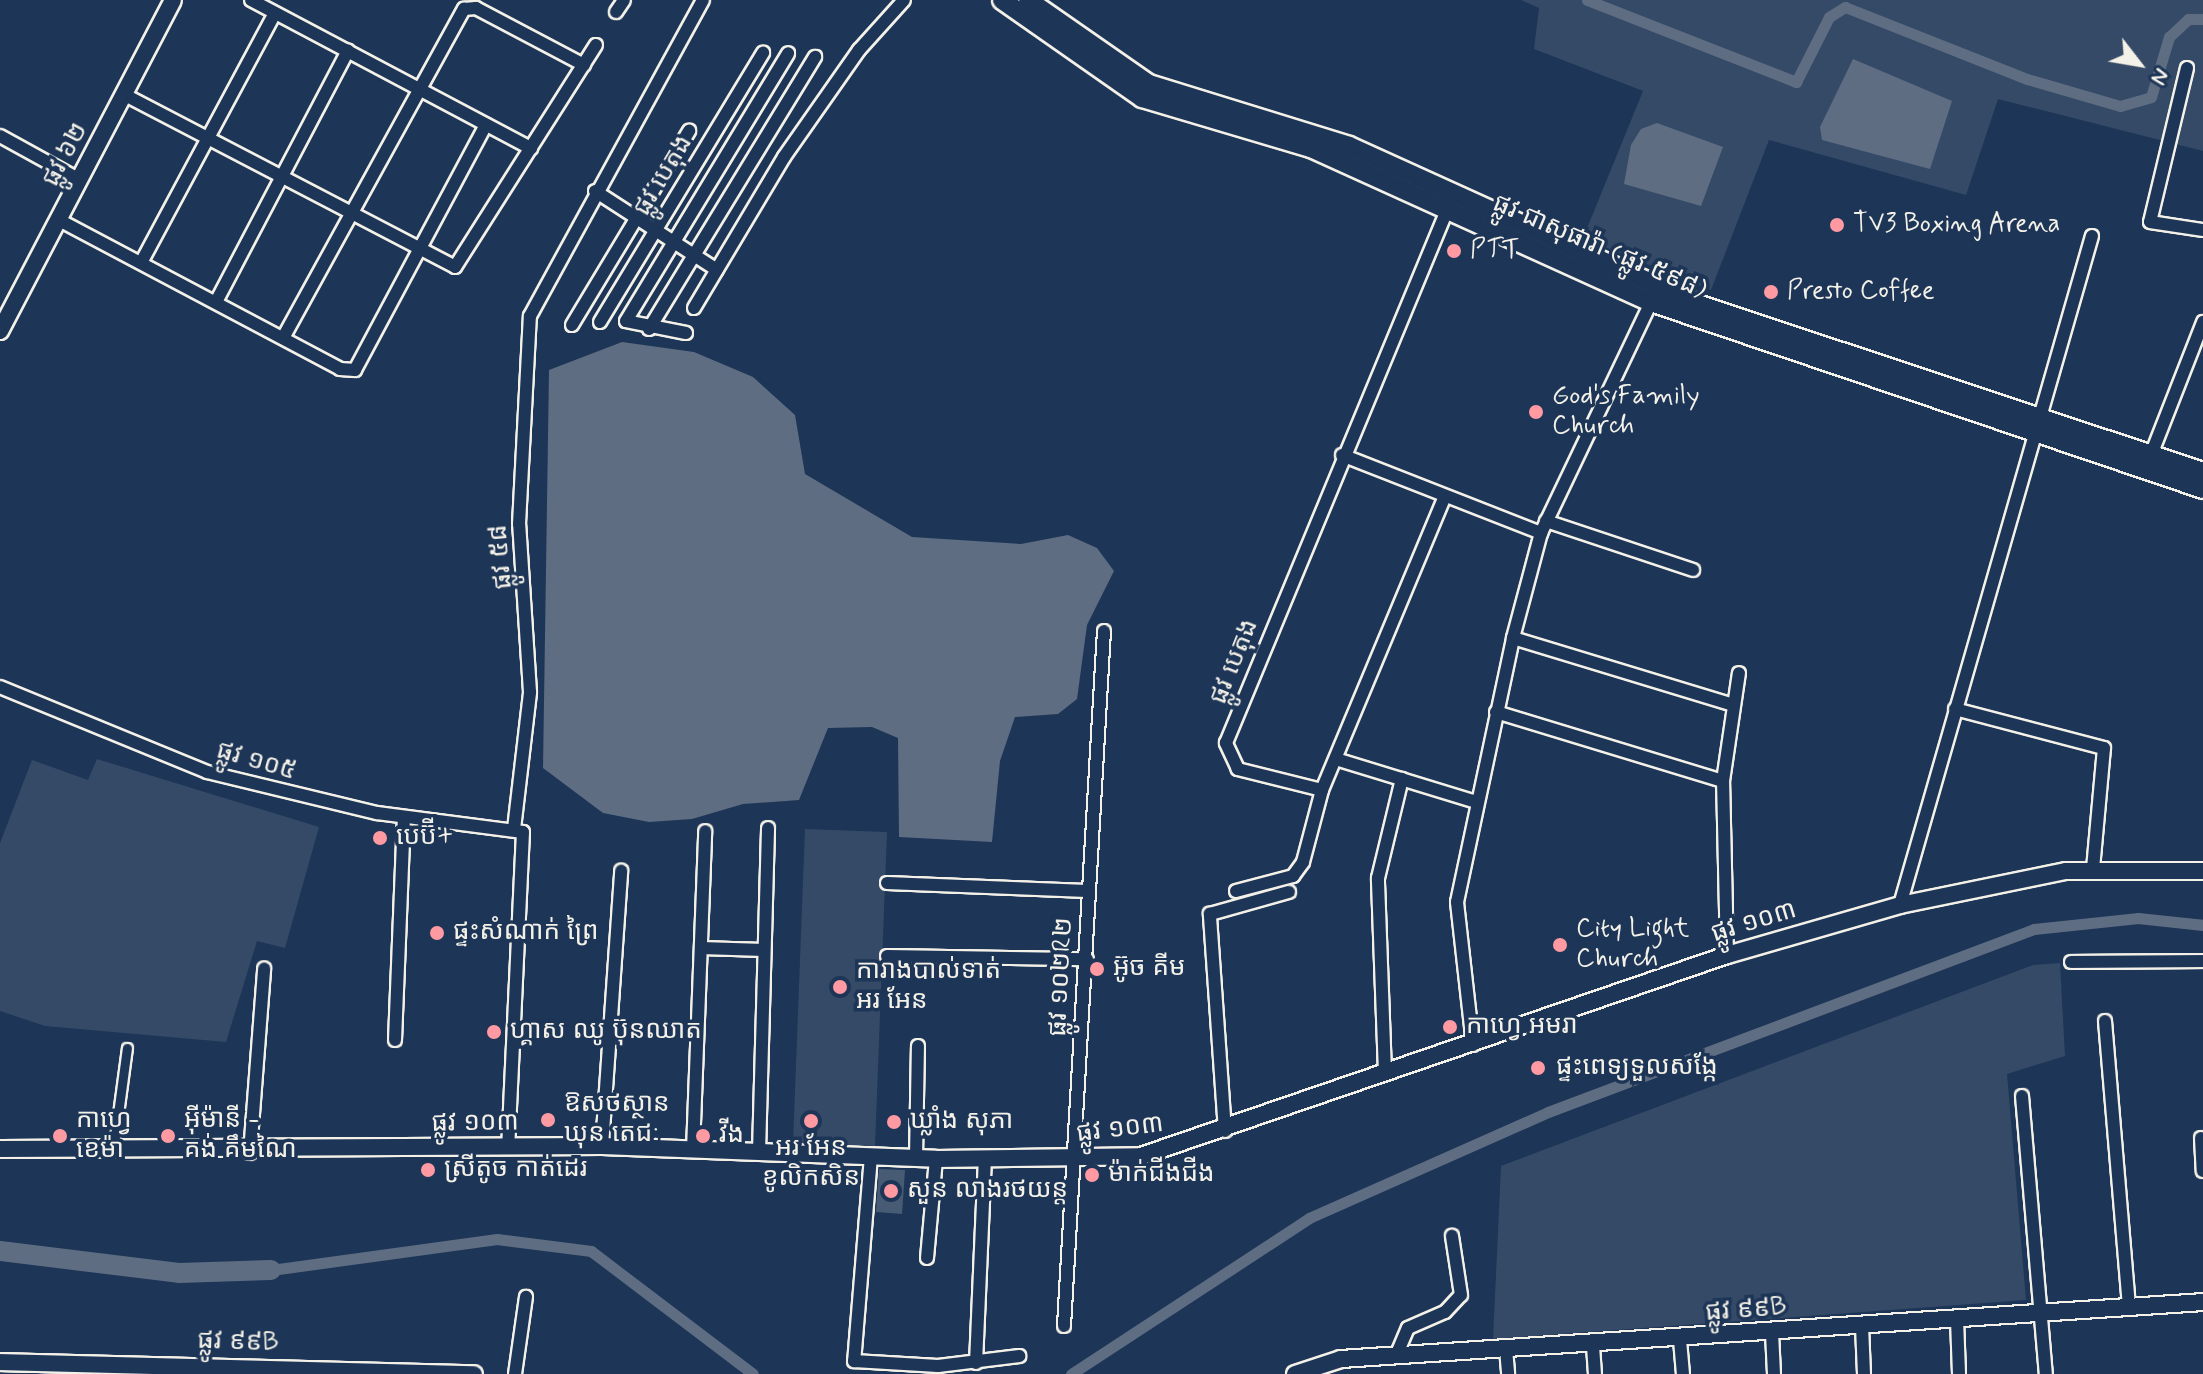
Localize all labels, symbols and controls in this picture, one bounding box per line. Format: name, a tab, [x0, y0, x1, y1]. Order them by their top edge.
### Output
north arrow	[2099, 24, 2179, 104]
text: N	[2144, 63, 2175, 90]
street label: ផ្លូវ ៦២	[36, 118, 96, 192]
street label: ផ្លូវ បេតុង	[628, 130, 700, 222]
street label: ផ្លូវ ជាសុផារ៉ា (ផ្លូវ ៥៩៨)	[1487, 189, 1711, 307]
place label: TV3 Boxing Arena	[1853, 209, 2058, 241]
marker: TV3 Boxing Arena	[1828, 216, 1846, 234]
place label: PTT	[1470, 235, 1520, 267]
marker: PTT	[1445, 242, 1463, 260]
place label: Presto Coffee	[1787, 276, 1935, 308]
marker: Presto Coffee	[1762, 283, 1780, 301]
place label: God's Family Church	[1552, 381, 1692, 442]
marker: God's Family Church	[1527, 403, 1545, 421]
street label: ផ្លូវ ៥៨	[484, 523, 520, 591]
street label: ផ្លូវ បេតុង	[1204, 615, 1266, 709]
street label: ផ្លូវ ១០៥	[213, 736, 299, 788]
place label: បេប៊ី+	[396, 822, 454, 854]
marker: បេប៊ី+	[371, 829, 389, 847]
street label: ផ្លូវ ១០៣	[1708, 895, 1800, 951]
place label: City Light Church	[1576, 914, 1689, 976]
place label: ផ្ទះសំណាក់ ព្រៃ	[453, 917, 598, 949]
street label: ផ្លូវ ១០២R២	[1043, 917, 1081, 1037]
marker: ផ្ទះសំណាក់ ព្រៃ	[428, 924, 446, 942]
marker: City Light Church	[1551, 936, 1569, 954]
place label: អ៊ូច គីម	[1113, 953, 1186, 985]
place label: ការាងបាល់ទាត់ អរ អែន	[856, 956, 1001, 1018]
marker: អ៊ូច គីម	[1088, 960, 1106, 978]
marker: ការាងបាល់ទាត់ អរ អែន	[831, 978, 849, 996]
place label: កាហ្វេ អមរា	[1466, 1011, 1578, 1043]
place label: ហ្គាស ឈូ ប៊ុនឈាត	[510, 1016, 702, 1048]
marker: កាហ្វេ អមរា	[1441, 1018, 1459, 1036]
marker: ហ្គាស ឈូ ប៊ុនឈាត	[485, 1023, 503, 1041]
place label: ផ្ទះពេទ្យទួលសង្កែ	[1556, 1052, 1718, 1084]
marker: ផ្ទះពេទ្យទួលសង្កែ	[1527, 1057, 1549, 1079]
place label: ឱសថស្ថាន ឃុន តេជៈ	[564, 1089, 670, 1150]
place label: កាហ្វេ ខេម៉ា	[76, 1105, 132, 1166]
place label: អ៊ីម៉ានី - គង់ គឹមណៃ	[184, 1105, 297, 1166]
place label: ឃ្លាំង សុភា	[910, 1106, 1013, 1138]
street label: ផ្លូវ ១០៣	[431, 1108, 519, 1140]
street label: ផ្លូវ ១០៣	[1075, 1109, 1165, 1151]
marker: ឱសថស្ថាន ឃុន តេជៈ	[539, 1111, 557, 1129]
marker: អរ អែន ខូលិកសិន	[802, 1112, 820, 1130]
marker: ឃ្លាំង សុភា	[885, 1113, 903, 1131]
place label: វីង	[719, 1120, 744, 1152]
marker: កាហ្វេ ខេម៉ា	[51, 1127, 69, 1145]
marker: អ៊ីម៉ានី - គង់ គឹមណៃ	[159, 1127, 177, 1145]
marker: វីង	[694, 1127, 712, 1145]
place label: អរ អែន ខូលិកសិន	[762, 1133, 860, 1194]
place label: ស្រីតូច កាត់ដេរ	[444, 1154, 587, 1186]
place label: ម៉ាក់ជីងជីង	[1108, 1159, 1215, 1191]
marker: ស្រីតូច កាត់ដេរ	[419, 1161, 437, 1179]
marker: ម៉ាក់ជីងជីង	[1083, 1166, 1101, 1184]
place label: សួន លាងរថយន្ត	[907, 1175, 1068, 1207]
marker: សួន លាងរថយន្ត	[882, 1182, 900, 1200]
street label: ផ្លូវ ៩៩B	[1704, 1293, 1788, 1329]
street label: ផ្លូវ ៩៩B	[197, 1326, 279, 1360]

